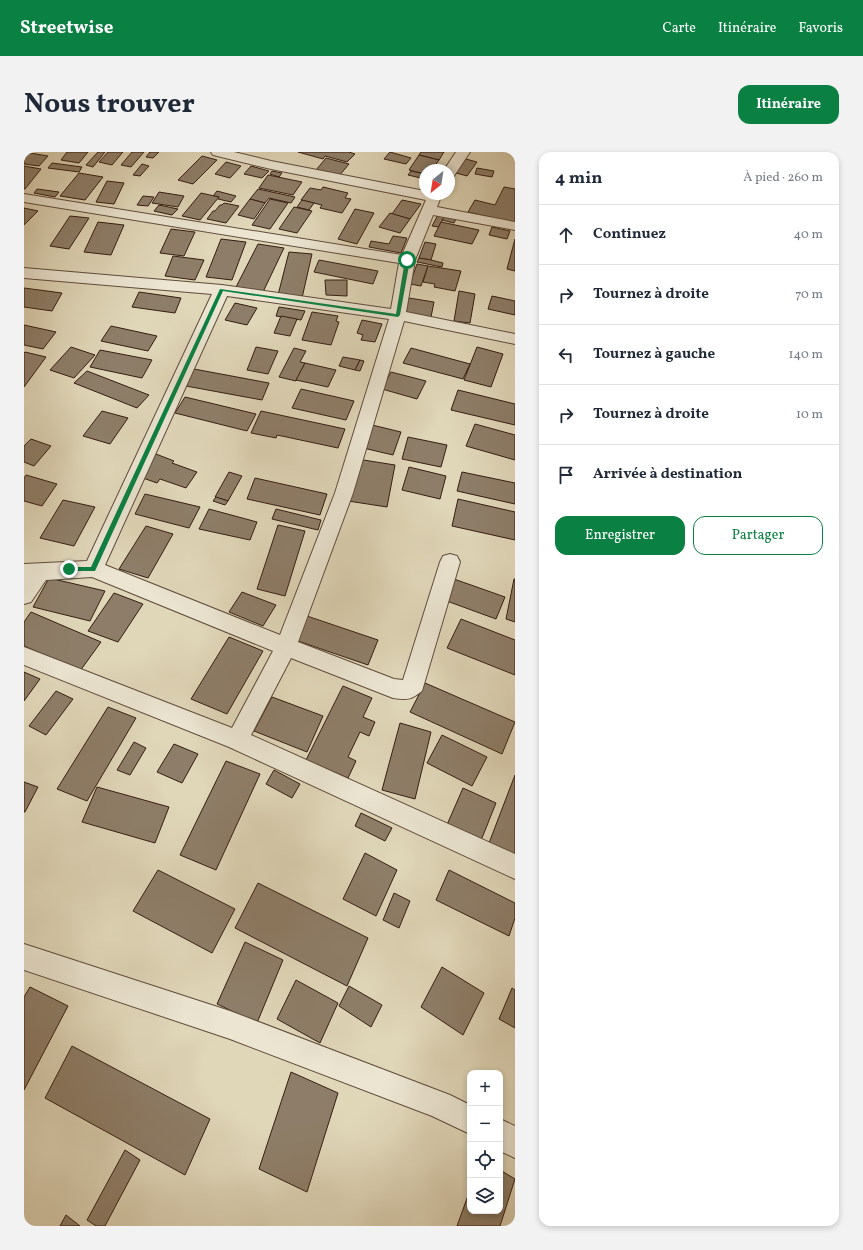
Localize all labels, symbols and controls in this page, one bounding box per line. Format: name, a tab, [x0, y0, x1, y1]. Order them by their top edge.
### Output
text: Streetwise	[20, 15, 113, 41]
text: Carte	[662, 19, 696, 38]
text: Itinéraire	[718, 19, 777, 38]
text: Favoris	[799, 19, 843, 38]
text: Nous trouver	[24, 85, 195, 124]
button: Itinéraire	[738, 85, 839, 124]
north arrow	[419, 164, 455, 200]
text: 4 min	[555, 167, 602, 190]
text: À pied · 260 m	[743, 169, 823, 187]
icon: ahead	[555, 224, 577, 246]
text: Continuez	[593, 224, 666, 245]
text: 40 m	[794, 226, 823, 244]
route start	[398, 251, 416, 269]
icon: right	[555, 284, 577, 306]
text: Tournez à droite	[593, 284, 709, 305]
text: 70 m	[795, 286, 823, 304]
icon: left	[555, 344, 577, 366]
text: Tournez à gauche	[593, 344, 715, 365]
text: 140 m	[789, 346, 823, 364]
icon: right	[555, 404, 577, 426]
text: Tournez à droite	[593, 404, 709, 425]
text: 10 m	[796, 406, 823, 424]
icon: arrive	[555, 464, 577, 486]
text: Arrivée à destination	[593, 464, 742, 485]
button: Enregistrer	[555, 516, 685, 555]
button: Partager	[693, 516, 823, 555]
route end	[60, 560, 78, 578]
map controls	[467, 1070, 503, 1214]
button: +	[467, 1070, 503, 1106]
button: −	[467, 1106, 503, 1142]
button: locate	[467, 1142, 503, 1178]
button: layers	[467, 1178, 503, 1214]

